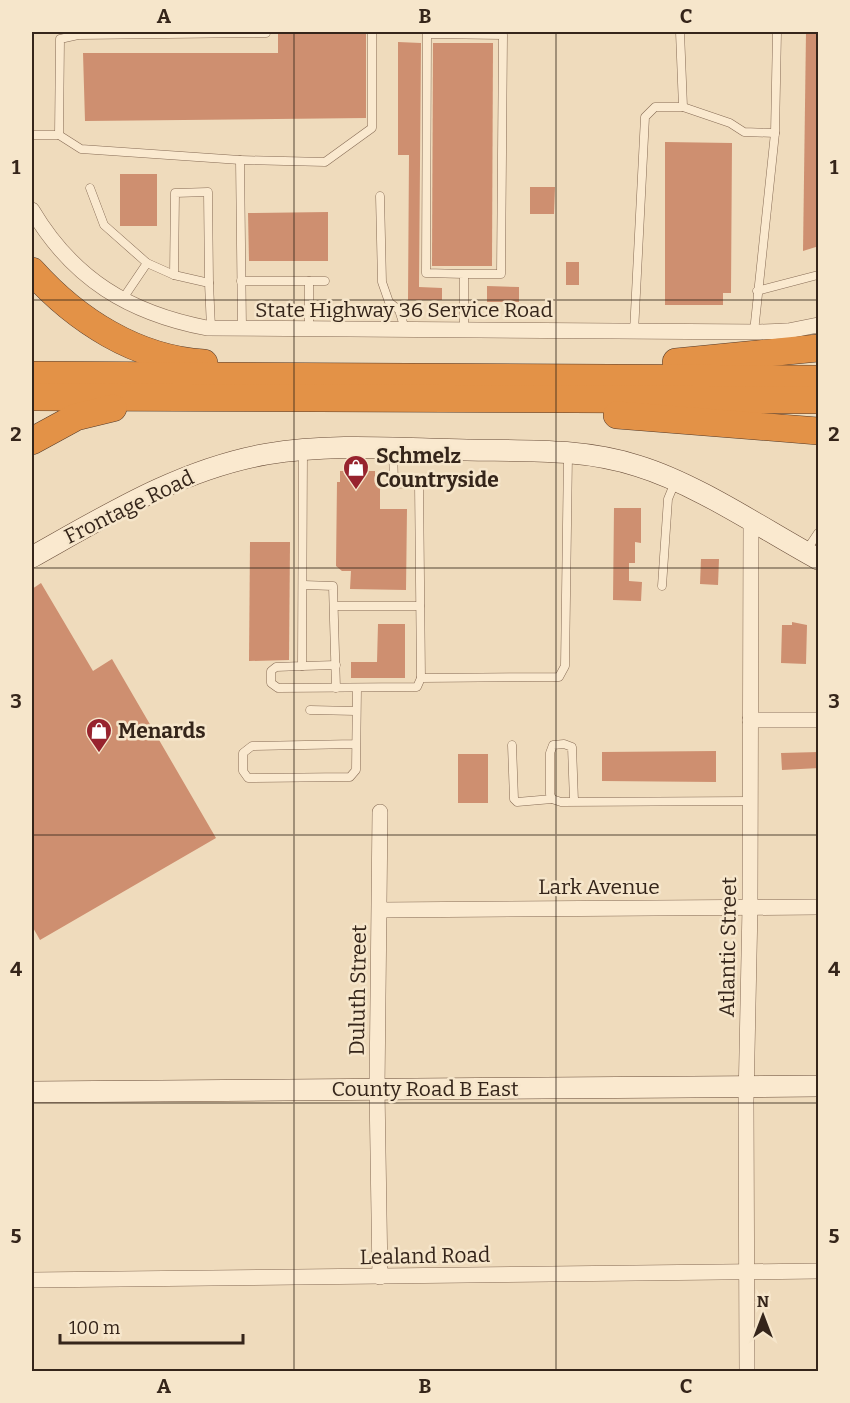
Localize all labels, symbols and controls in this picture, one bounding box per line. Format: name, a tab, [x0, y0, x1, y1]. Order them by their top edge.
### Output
text: A	[157, 4, 172, 28]
text: B	[419, 4, 432, 28]
text: C	[680, 4, 692, 28]
text: 1	[12, 155, 21, 179]
text: 1	[830, 155, 839, 179]
street label: State Highway 36 Service Road	[255, 297, 553, 323]
text: 2	[10, 422, 22, 446]
text: 2	[828, 422, 840, 446]
place label: Schmelz Countryside	[376, 443, 499, 493]
shop icon: Schmelz Countryside	[341, 453, 371, 491]
street label: Frontage Road	[60, 464, 198, 550]
text: 3	[10, 689, 22, 713]
text: 3	[828, 689, 840, 713]
shop icon: Menards	[84, 716, 114, 754]
place label: Menards	[118, 718, 206, 744]
street label: Lark Avenue	[538, 874, 660, 900]
street label: Atlantic Street	[714, 876, 742, 1017]
street label: Duluth Street	[344, 924, 372, 1056]
text: 4	[10, 957, 22, 981]
text: 4	[828, 957, 840, 981]
street label: County Road B East	[331, 1076, 519, 1102]
text: 5	[11, 1224, 22, 1248]
text: 5	[829, 1224, 840, 1248]
street label: Lealand Road	[359, 1242, 491, 1270]
north arrow	[733, 1286, 793, 1346]
text: N	[757, 1292, 769, 1311]
scale bar	[60, 1307, 243, 1345]
text: 100 m	[69, 1317, 120, 1339]
text: A	[157, 1374, 172, 1398]
text: B	[419, 1374, 432, 1398]
text: C	[680, 1374, 692, 1398]

